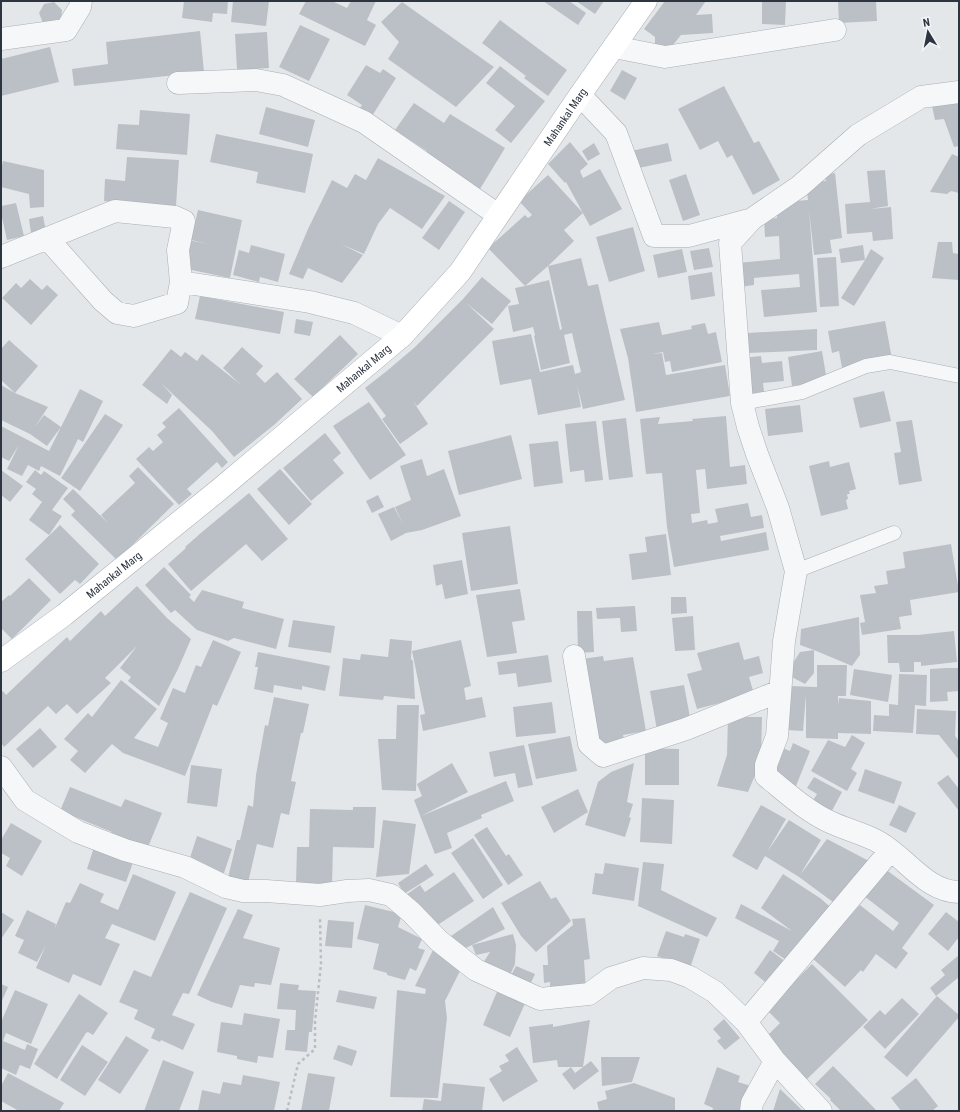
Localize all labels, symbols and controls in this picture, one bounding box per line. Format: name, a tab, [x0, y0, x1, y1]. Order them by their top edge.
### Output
north arrow	[908, 12, 948, 52]
text: N	[922, 16, 931, 30]
street label: Mahankal Marg	[541, 86, 590, 149]
street label: Mahankal Marg	[334, 342, 394, 395]
street label: Mahankal Marg	[84, 549, 144, 601]

